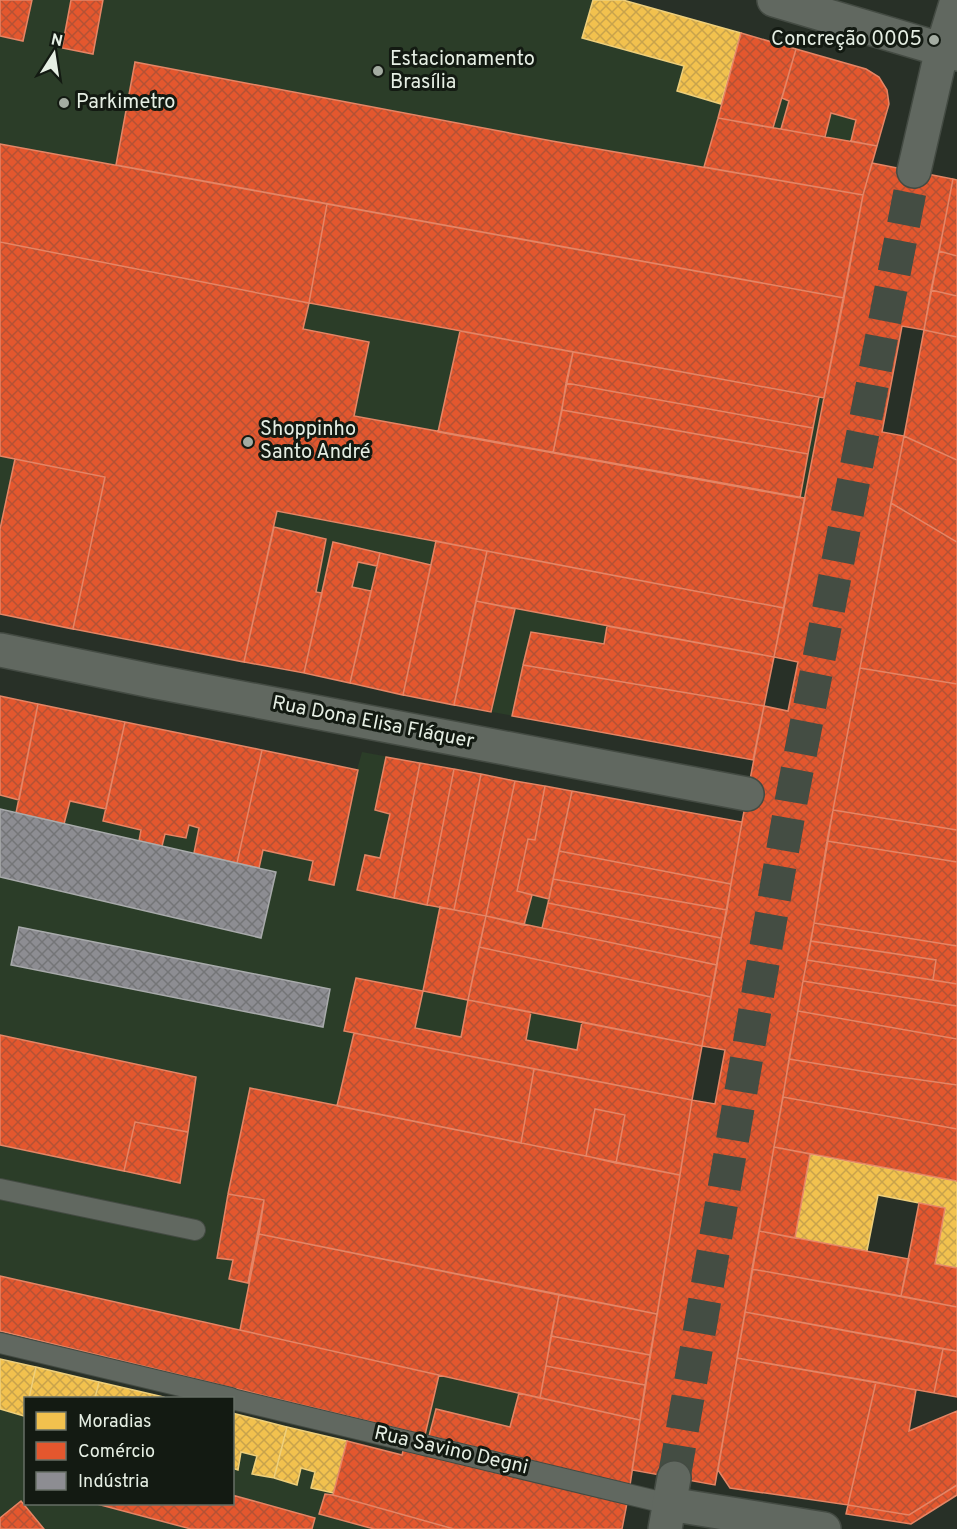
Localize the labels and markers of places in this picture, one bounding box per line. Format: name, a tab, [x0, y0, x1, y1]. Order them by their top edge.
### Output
place label: Concreção 0005	[771, 27, 922, 53]
marker: Concreção 0005	[927, 33, 941, 47]
place label: Estacionamento Brasília	[390, 47, 535, 96]
marker: Estacionamento Brasília	[371, 64, 385, 78]
place label: Parkimetro	[76, 90, 175, 116]
marker: Parkimetro	[57, 96, 71, 110]
place label: Shoppinho Santo André	[260, 417, 371, 466]
marker: Shoppinho Santo André	[241, 435, 255, 449]

